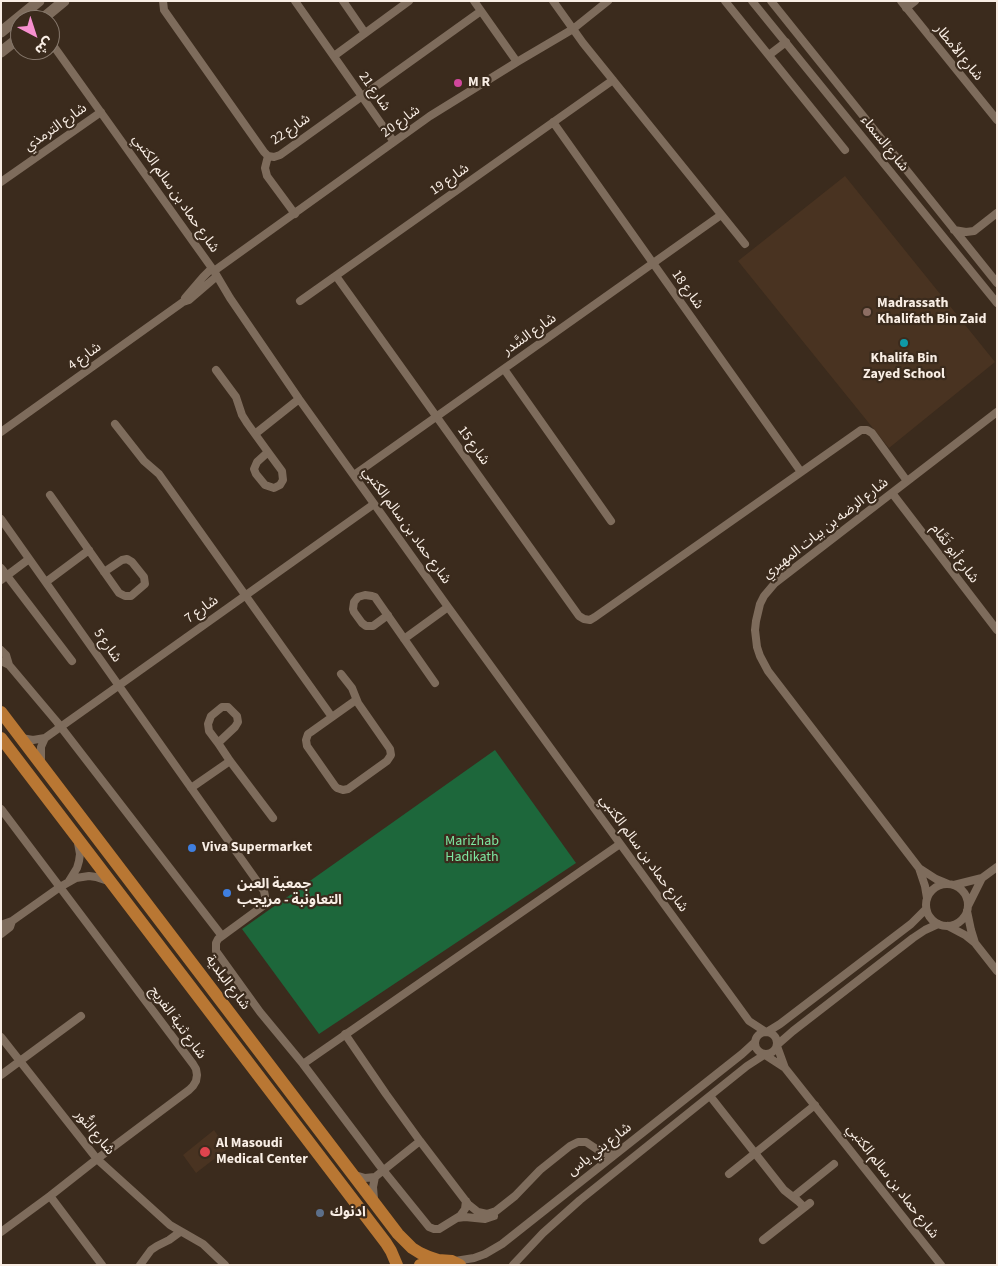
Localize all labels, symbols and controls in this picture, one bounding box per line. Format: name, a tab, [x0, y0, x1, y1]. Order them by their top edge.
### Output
north arrow	[10, 10, 60, 60]
street label: شارع الأمطار	[930, 21, 986, 85]
text: ش	[30, 32, 58, 60]
street label: شارع 21	[354, 69, 394, 115]
place label: M R	[468, 75, 490, 91]
marker: M R	[452, 77, 464, 89]
street label: شارع الترمذي	[21, 100, 91, 156]
street label: شارع 20	[378, 102, 424, 142]
street label: شارع 22	[268, 111, 314, 149]
street label: شارع السماء	[856, 113, 912, 175]
street label: شارع حماد بن سالم الكتبي	[128, 132, 222, 256]
street label: شارع 19	[427, 160, 473, 200]
street label: شارع 18	[667, 267, 707, 313]
place label: Madrassath Khalifath Bin Zaid	[877, 296, 986, 328]
marker: Madrassath Khalifath Bin Zaid	[861, 306, 873, 318]
street label: شارع السَّدر	[500, 310, 560, 360]
marker: Khalifa Bin Zayed School	[898, 337, 910, 349]
street label: شارع 4	[65, 339, 105, 375]
place label: Khalifa Bin Zayed School	[863, 351, 945, 384]
street label: شارع 15	[453, 423, 493, 469]
street label: شارع حماد بن سالم الكتبي	[358, 464, 454, 588]
street label: شارع الرضه بن بيات المهيري	[760, 475, 892, 583]
street label: شارع أبو تَمَّام	[926, 521, 982, 587]
street label: شارع 7	[182, 592, 222, 628]
street label: شارع 5	[89, 626, 125, 666]
street label: شارع حماد بن سالم الكتبي	[595, 792, 691, 916]
park label: Marizhab Hadikath	[445, 834, 499, 866]
place label: Viva Supermarket	[202, 840, 312, 856]
marker: Viva Supermarket	[186, 842, 198, 854]
place label: جمعية العبن التعاونبة - مريجب	[237, 877, 342, 910]
marker: جمعية العبن التعاونبة - مريجب	[221, 887, 233, 899]
street label: شارع البلدية	[201, 952, 253, 1014]
street label: شارع ثنية الفريج	[145, 983, 209, 1063]
street label: شارع النُّور	[70, 1107, 118, 1159]
street label: شارع بني ياس	[565, 1120, 635, 1180]
street label: شارع حماد بن سالم الكتبي	[842, 1121, 942, 1243]
place label: Al Masoudi Medical Center	[216, 1136, 308, 1168]
marker: Al Masoudi Medical Center	[198, 1145, 212, 1159]
place label: ادنوك	[330, 1205, 366, 1221]
marker: ادنوك	[314, 1207, 326, 1219]

